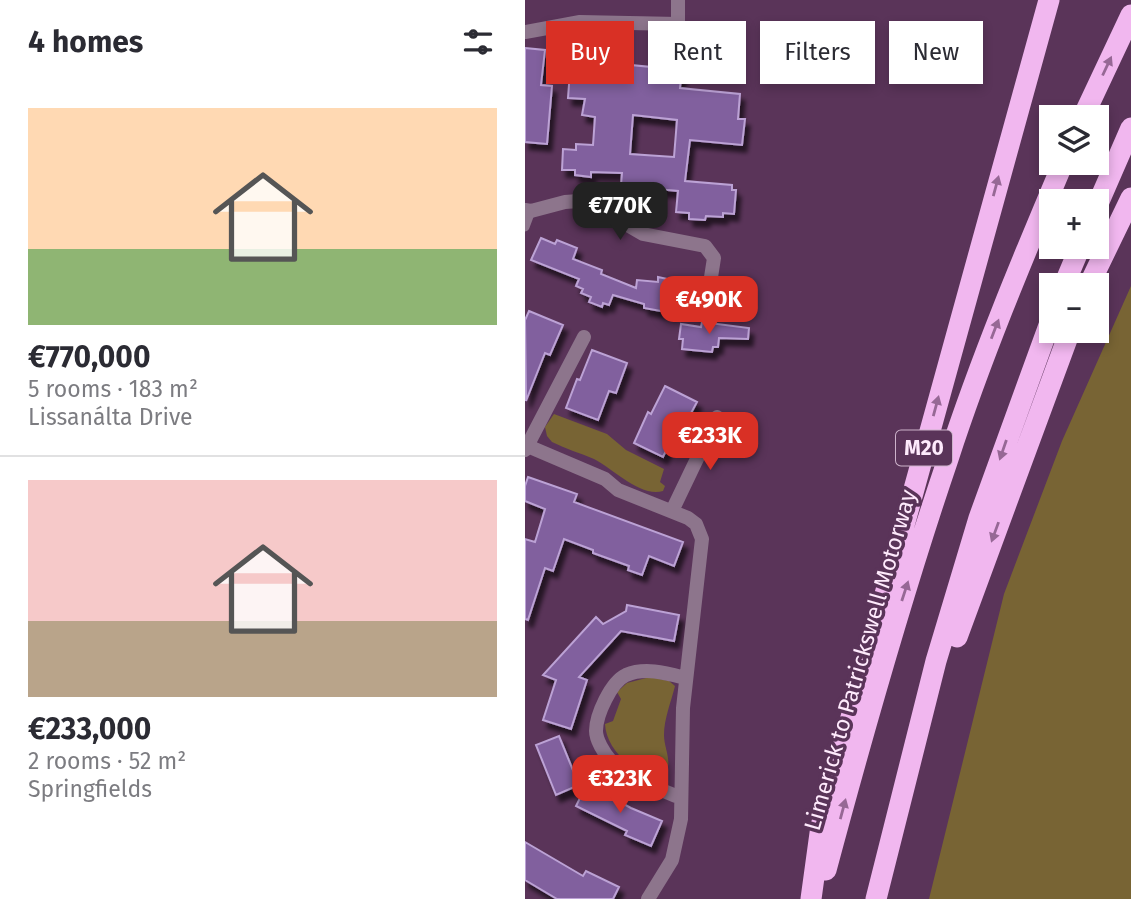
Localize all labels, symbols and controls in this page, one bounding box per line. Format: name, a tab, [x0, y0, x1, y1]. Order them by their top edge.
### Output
chip: Buy	[546, 21, 634, 84]
chip: Rent	[648, 21, 746, 84]
chip: Filters	[760, 21, 875, 84]
chip: New	[889, 21, 983, 84]
icon: filters	[459, 23, 497, 61]
text: 4 homes	[28, 24, 143, 60]
one-way arrow	[1101, 56, 1113, 76]
map controls	[1039, 105, 1109, 343]
button: layers	[1039, 105, 1109, 175]
icon: home	[200, 154, 326, 280]
one-way arrow	[991, 175, 1002, 197]
pin: €770K	[571, 182, 669, 242]
button: +	[1039, 189, 1109, 259]
text: €770K	[589, 191, 651, 219]
button: −	[1039, 273, 1109, 343]
pin: €490K	[660, 276, 758, 336]
text: €490K	[676, 285, 742, 313]
one-way arrow	[990, 319, 1001, 340]
text: €770,000	[28, 339, 150, 375]
text: 5 rooms · 183 m²	[28, 375, 198, 403]
one-way arrow	[931, 395, 942, 417]
text: Lissanálta Drive	[28, 403, 193, 431]
pin: €233K	[661, 412, 759, 472]
text: €233K	[678, 421, 742, 449]
road number: M20	[896, 430, 952, 466]
one-way arrow	[997, 440, 1008, 461]
street label: Limerick to Patrickswell Motorway	[798, 486, 922, 834]
one-way arrow	[989, 522, 1000, 543]
icon: home	[200, 526, 326, 652]
one-way arrow	[900, 580, 911, 601]
text: €233,000	[28, 711, 151, 747]
text: 2 rooms · 52 m²	[28, 747, 186, 775]
pin: €323K	[571, 756, 669, 815]
text: €323K	[588, 764, 652, 792]
text: Springfields	[28, 775, 152, 803]
one-way arrow	[838, 799, 848, 820]

